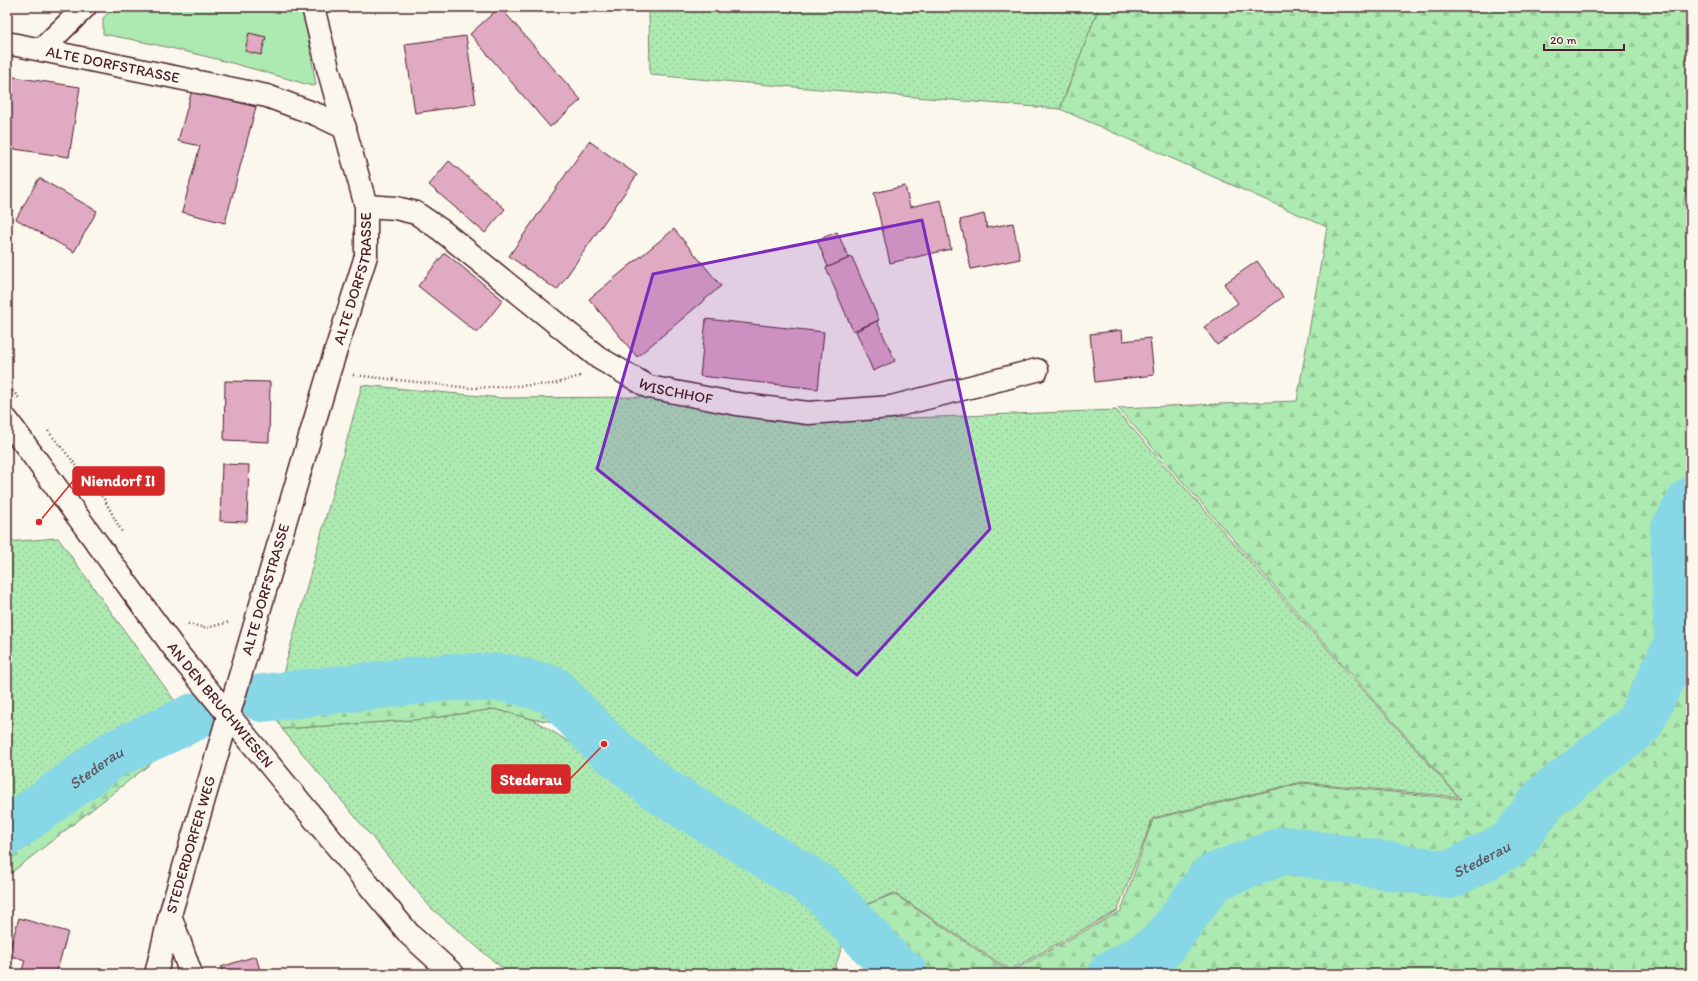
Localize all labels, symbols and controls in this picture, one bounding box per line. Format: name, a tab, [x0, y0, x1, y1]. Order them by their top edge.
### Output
scale bar	[1544, 26, 1624, 52]
text: 20 m	[1550, 33, 1577, 47]
street label: ALTE DORFSTRASSE	[44, 42, 181, 87]
street label: ALTE DORFSTRASSE	[329, 212, 375, 347]
street label: WISCHHOF	[635, 374, 715, 408]
callout: Niendorf II	[73, 467, 164, 495]
text: Niendorf II	[81, 471, 155, 490]
street label: ALTE DORFSTRASSE	[238, 521, 293, 657]
street label: AN DEN BRUCHWIESEN	[164, 638, 277, 771]
water label: Stederau	[65, 741, 127, 793]
callout: Stederau	[492, 765, 570, 793]
text: Stederau	[500, 770, 562, 789]
street label: STEDERDORFER WEG	[162, 774, 219, 915]
water label: Stederau	[1449, 836, 1514, 882]

